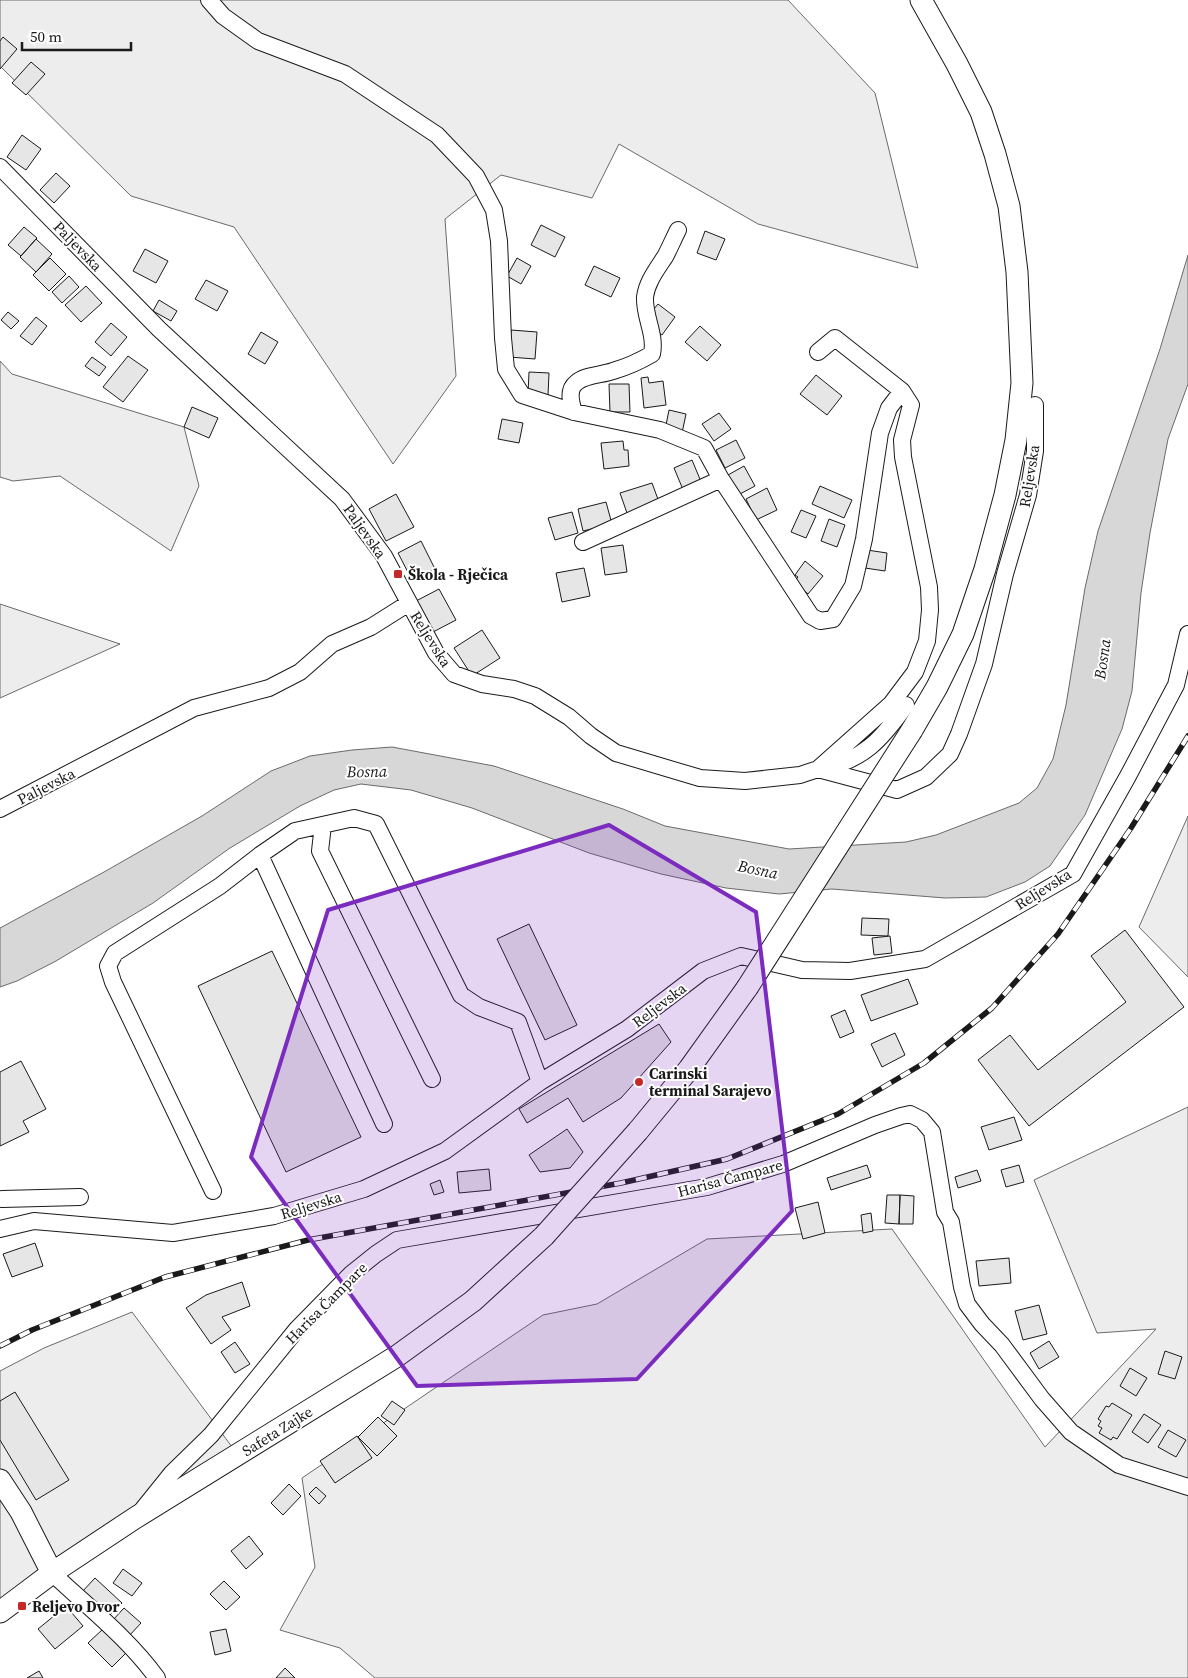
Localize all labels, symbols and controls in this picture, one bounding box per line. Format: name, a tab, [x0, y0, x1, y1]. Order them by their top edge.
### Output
scale bar	[22, 20, 131, 52]
text: 50 m	[30, 26, 62, 47]
street label: Paljevska	[49, 216, 107, 276]
street label: Reljevska	[1014, 443, 1044, 509]
street label: Paljevska	[339, 499, 392, 563]
place label: Škola - Rječica	[408, 564, 509, 585]
marker: Škola - Rječica	[392, 568, 404, 580]
street label: Reljevska	[405, 607, 457, 672]
water label: Bosna	[1088, 637, 1116, 682]
water label: Bosna	[346, 760, 388, 782]
street label: Paljevska	[14, 762, 79, 809]
water label: Bosna	[735, 854, 781, 884]
street label: Reljevska	[1011, 863, 1076, 915]
street label: Reljevska	[628, 977, 691, 1032]
place label: Carinski terminal Sarajevo	[649, 1063, 772, 1101]
marker: Carinski terminal Sarajevo	[633, 1076, 645, 1088]
street label: Harisa Čampare	[675, 1154, 785, 1202]
street label: Reljevska	[278, 1186, 344, 1224]
street label: Harisa Čampare	[280, 1257, 372, 1349]
street label: Safeta Zajke	[238, 1401, 317, 1461]
place label: Reljevo Dvor	[32, 1596, 120, 1617]
marker: Reljevo Dvor	[16, 1600, 28, 1612]

